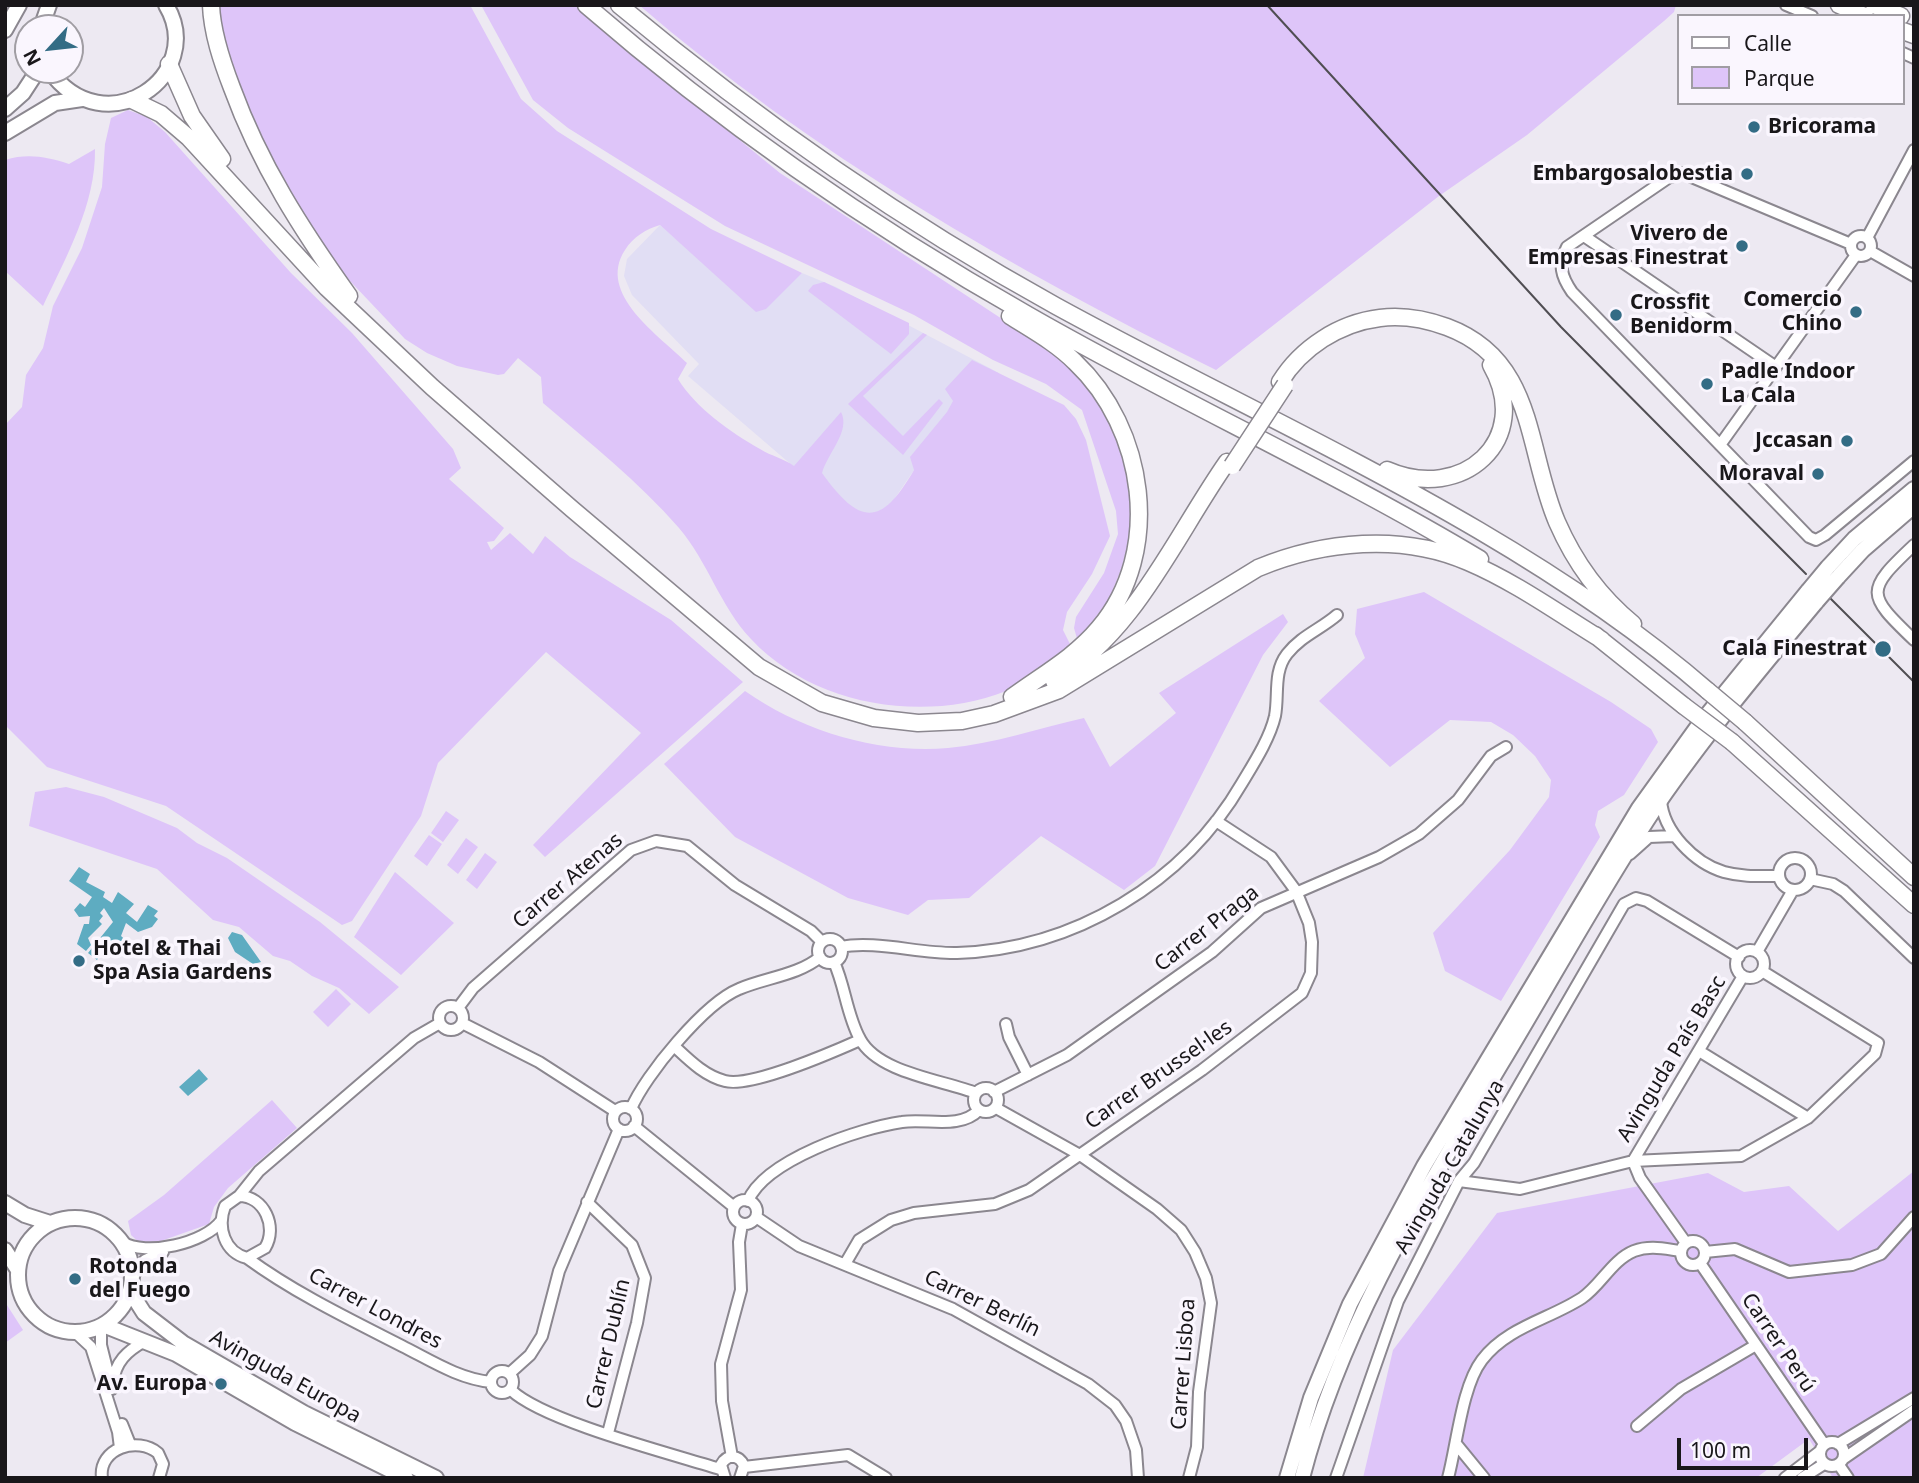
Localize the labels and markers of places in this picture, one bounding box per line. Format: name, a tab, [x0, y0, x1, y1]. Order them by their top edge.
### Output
place label: Bricorama	[1768, 114, 1876, 140]
marker: Bricorama	[1746, 119, 1762, 135]
place label: Embargosalobestia	[1533, 161, 1733, 187]
marker: Embargosalobestia	[1739, 166, 1755, 182]
place label: Vivero de Empresas Finestrat	[1528, 221, 1728, 271]
marker: Vivero de Empresas Finestrat	[1734, 238, 1750, 254]
place label: Comercio Chino	[1743, 287, 1842, 337]
place label: Crossfit Benidorm	[1630, 290, 1733, 340]
marker: Comercio Chino	[1848, 304, 1864, 320]
marker: Crossfit Benidorm	[1608, 307, 1624, 323]
place label: Padle Indoor La Cala	[1721, 359, 1855, 409]
marker: Padle Indoor La Cala	[1699, 376, 1715, 392]
place label: Jccasan	[1755, 428, 1833, 454]
marker: Jccasan	[1839, 433, 1855, 449]
place label: Moraval	[1719, 461, 1804, 487]
marker: Moraval	[1810, 466, 1826, 482]
place label: Cala Finestrat	[1722, 636, 1867, 662]
marker: Cala Finestrat	[1873, 639, 1893, 659]
place label: Hotel & Thai Spa Asia Gardens	[93, 936, 272, 986]
marker: Hotel & Thai Spa Asia Gardens	[71, 953, 87, 969]
place label: Rotonda del Fuego	[89, 1254, 191, 1304]
marker: Rotonda del Fuego	[67, 1271, 83, 1287]
place label: Av. Europa	[97, 1371, 207, 1397]
marker: Av. Europa	[213, 1376, 229, 1392]

